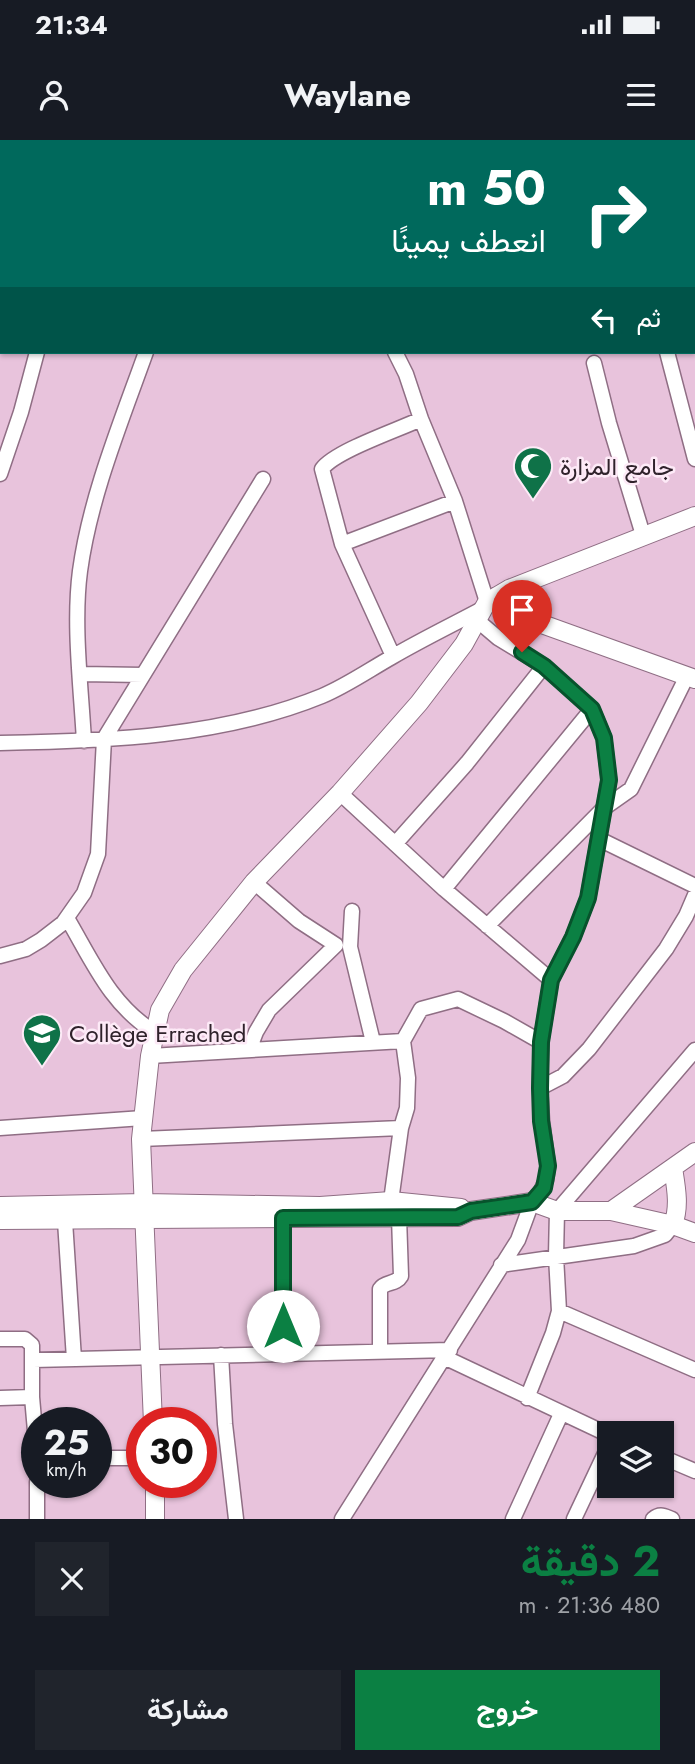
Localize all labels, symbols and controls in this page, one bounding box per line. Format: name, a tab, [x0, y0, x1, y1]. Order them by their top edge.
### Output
text: 21:34	[35, 6, 108, 44]
text: Waylane	[284, 72, 411, 118]
icon: person	[35, 76, 73, 114]
icon: menu	[622, 76, 660, 114]
text: 50 m	[427, 153, 546, 223]
icon: right	[570, 168, 661, 259]
text: انعطف يمينًا	[391, 218, 546, 264]
text: ثم	[637, 299, 661, 337]
icon: left	[585, 301, 623, 339]
mosque icon: جامع المزارة	[512, 445, 554, 500]
place label: جامع المزارة	[560, 449, 674, 484]
pin	[492, 580, 552, 652]
icon: arrive	[503, 591, 541, 629]
school or university icon: Collège Errached	[21, 1012, 63, 1067]
place label: Collège Errached	[69, 1016, 247, 1051]
position arrow	[246, 1289, 320, 1363]
speed limit sign: 30	[126, 1407, 217, 1498]
text: 25	[44, 1418, 89, 1468]
map controls	[597, 1421, 674, 1498]
button: layers	[597, 1421, 674, 1498]
text: km/h	[46, 1457, 87, 1483]
text: 2 دقيقة	[521, 1531, 660, 1592]
button: close	[35, 1542, 109, 1616]
text: 480 m · 21:36	[519, 1588, 660, 1622]
button: مشاركة	[35, 1670, 341, 1750]
button: خروج	[355, 1670, 660, 1750]

